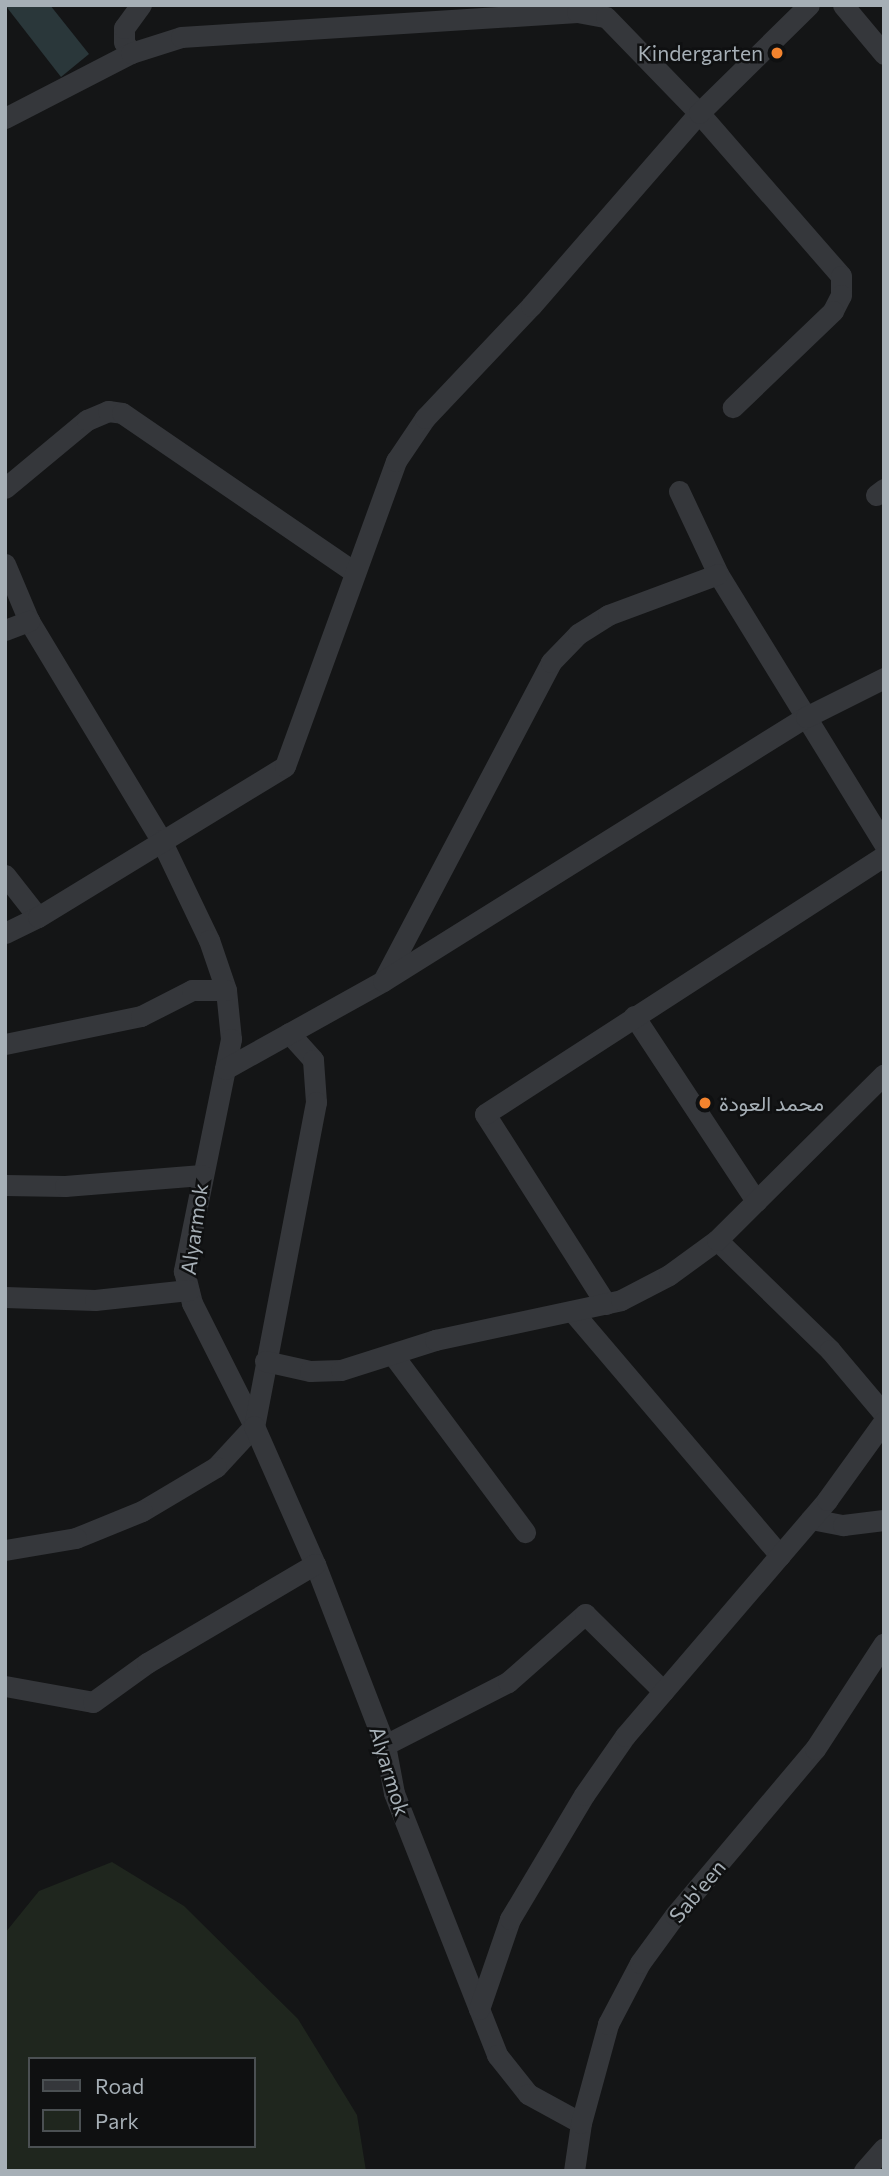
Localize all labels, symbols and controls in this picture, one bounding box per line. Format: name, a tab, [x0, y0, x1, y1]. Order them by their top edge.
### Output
place label: Kindergarten	[638, 40, 763, 66]
marker: Kindergarten	[769, 45, 785, 61]
place label: محمد العودة	[719, 1090, 824, 1116]
marker: محمد العودة	[697, 1095, 713, 1111]
street label: Alyarmok	[175, 1182, 213, 1276]
street label: Alyarmok	[364, 1723, 416, 1819]
street label: Sab'een	[664, 1854, 730, 1928]
legend	[28, 2057, 256, 2148]
text: Road	[95, 2073, 144, 2098]
text: Park	[95, 2108, 139, 2133]

